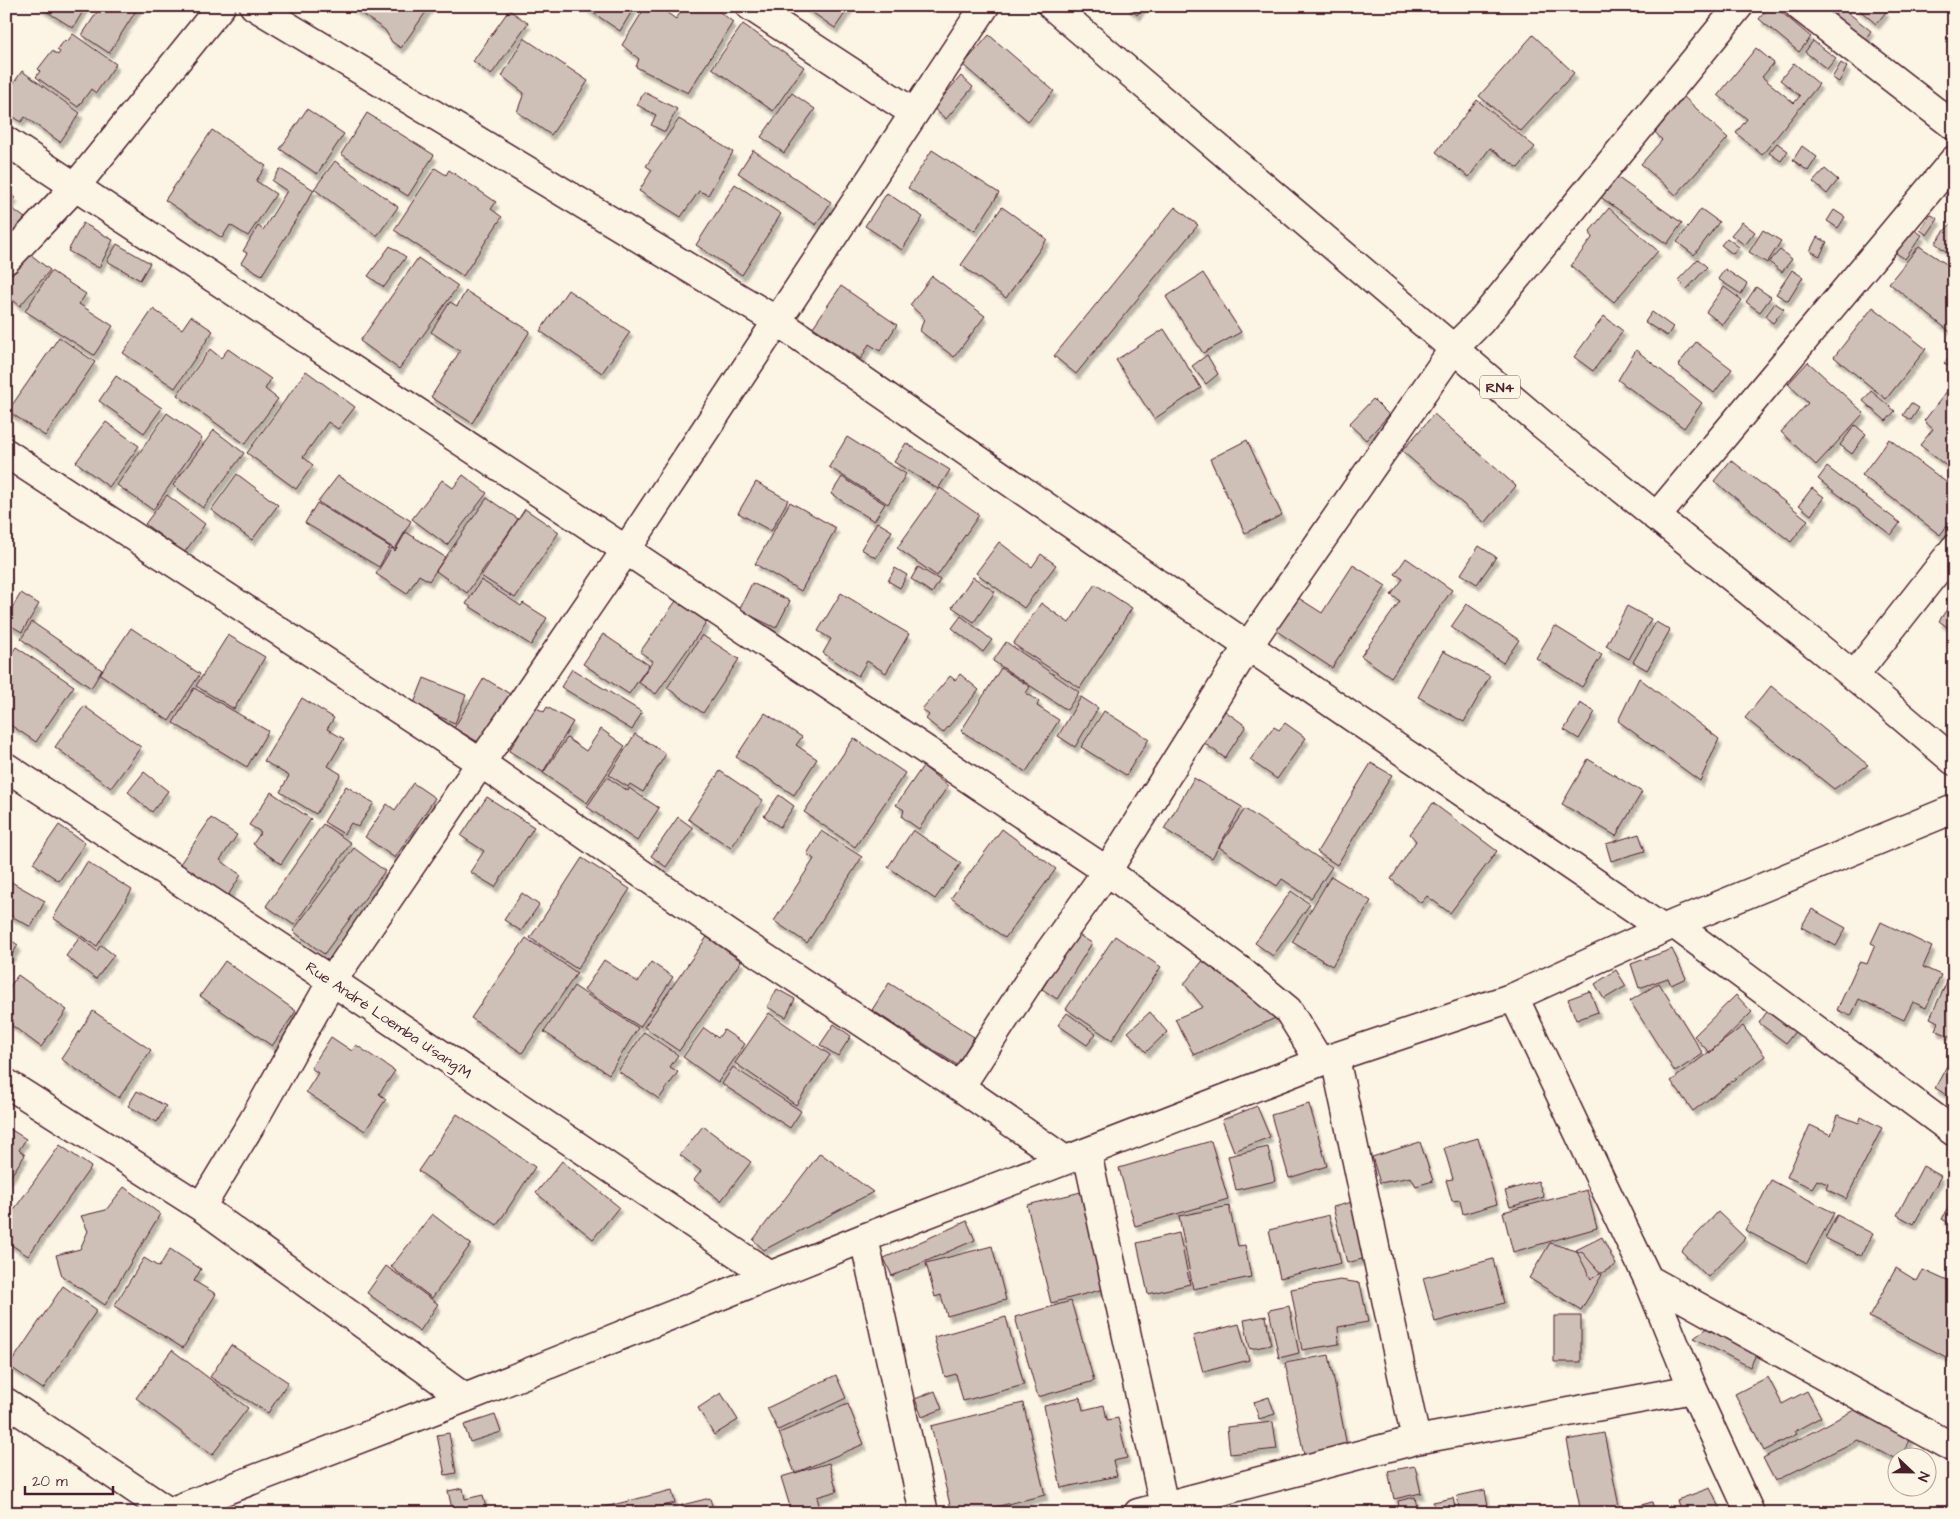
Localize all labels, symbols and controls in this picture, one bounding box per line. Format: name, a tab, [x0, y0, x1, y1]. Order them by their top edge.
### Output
road number: RN4	[1480, 376, 1520, 398]
street label: Rue André Loemba U'sang'M	[301, 957, 476, 1085]
north arrow	[1888, 1446, 1938, 1496]
scale bar	[25, 1464, 112, 1496]
text: N	[1912, 1469, 1934, 1485]
text: 20 m	[32, 1471, 68, 1492]

